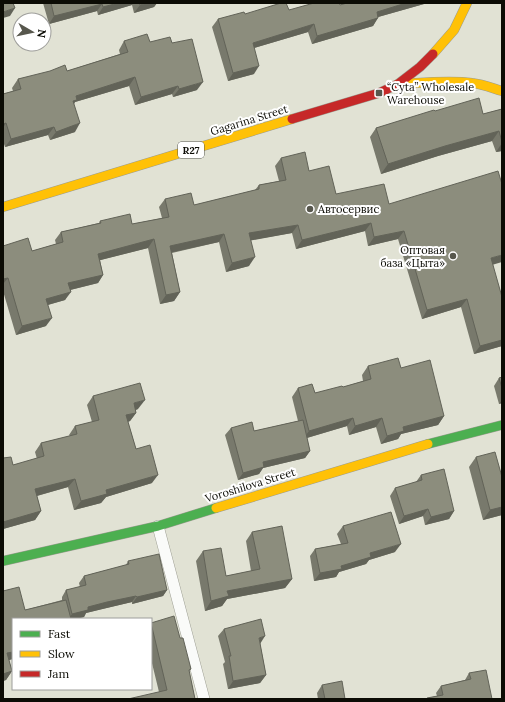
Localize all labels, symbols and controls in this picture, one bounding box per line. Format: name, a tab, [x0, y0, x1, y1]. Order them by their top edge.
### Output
north arrow	[12, 12, 52, 52]
text: N	[34, 28, 49, 39]
place label: “Cyta” Wholesale Warehouse	[387, 80, 474, 107]
marker: “Cyta” Wholesale Warehouse	[374, 88, 384, 98]
street label: Gagarina Street	[209, 101, 290, 138]
road number: R27	[178, 142, 204, 158]
place label: Автосервис	[317, 202, 379, 216]
marker: Автосервис	[305, 204, 315, 214]
place label: Оптовая база «Цыта»	[381, 243, 445, 270]
marker: Оптовая база «Цыта»	[448, 251, 458, 261]
street label: Voroshilova Street	[202, 464, 298, 506]
legend	[12, 618, 152, 690]
text: Fast	[48, 626, 71, 641]
text: Slow	[48, 646, 75, 661]
text: Jam	[47, 666, 69, 681]

